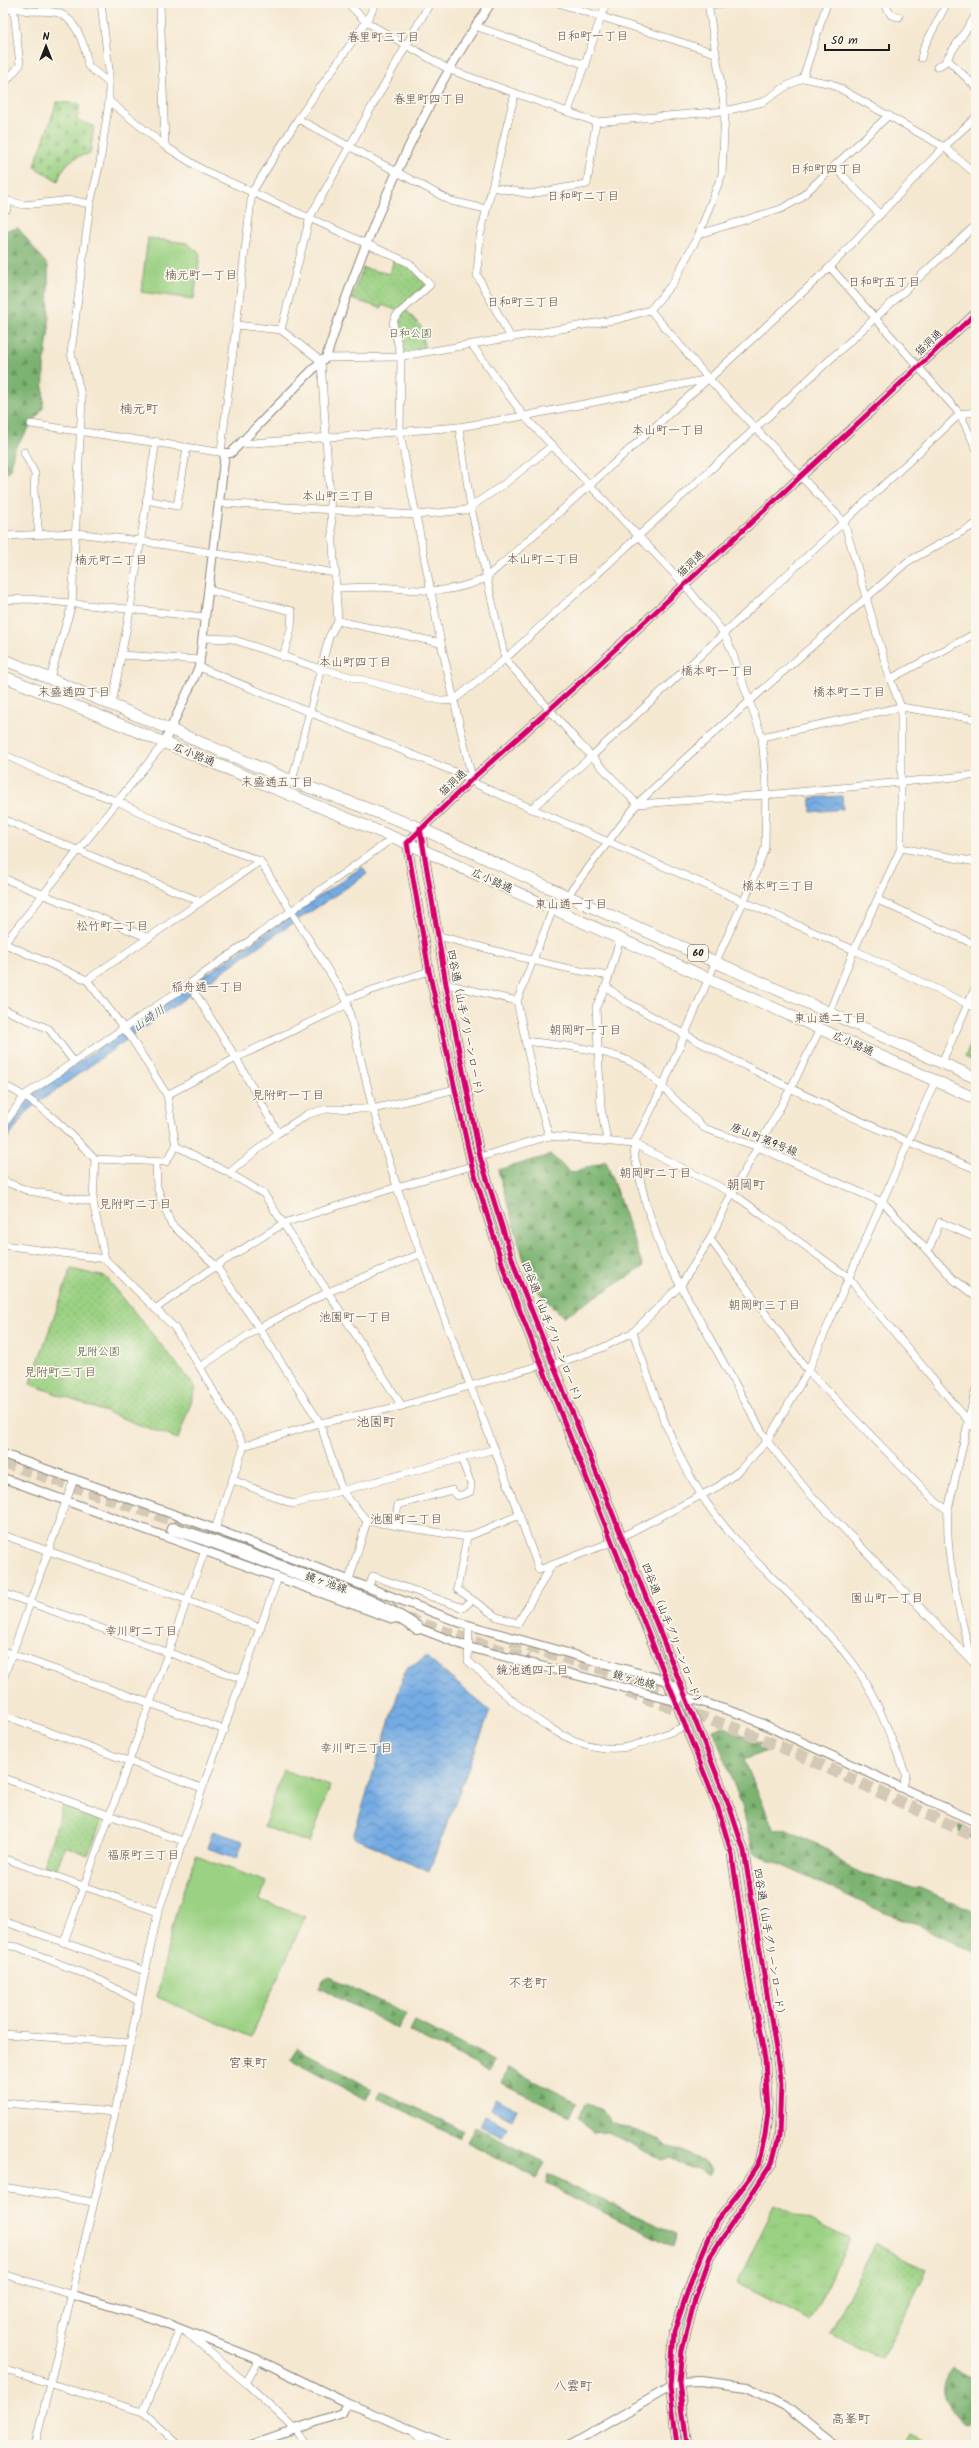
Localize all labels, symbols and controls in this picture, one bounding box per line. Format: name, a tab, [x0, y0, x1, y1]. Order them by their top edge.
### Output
north arrow	[26, 26, 66, 66]
scale bar	[825, 26, 889, 52]
district label: 日和町一丁目	[556, 27, 628, 46]
text: N	[43, 28, 50, 46]
district label: 春里町三丁目	[347, 28, 419, 47]
text: 50 m	[831, 31, 858, 50]
district label: 春里町四丁目	[393, 90, 465, 109]
district label: 日和町四丁目	[790, 160, 862, 179]
district label: 日和町二丁目	[547, 187, 619, 206]
district label: 楠元町一丁目	[165, 266, 237, 285]
district label: 日和町五丁目	[848, 273, 920, 292]
district label: 日和町三丁目	[487, 293, 559, 312]
park label: 日和公園	[388, 325, 432, 343]
street label: 猫洞通	[911, 325, 947, 361]
district label: 楠元町	[119, 399, 159, 420]
district label: 本山町一丁目	[632, 421, 704, 440]
district label: 本山町三丁目	[302, 487, 374, 506]
street label: 猫洞通	[673, 546, 709, 582]
district label: 本山町二丁目	[507, 550, 579, 569]
district label: 楠元町二丁目	[75, 551, 147, 570]
district label: 本山町四丁目	[319, 653, 391, 672]
district label: 橋本町一丁目	[681, 662, 753, 681]
district label: 末盛通四丁目	[38, 683, 110, 702]
district label: 橋本町二丁目	[813, 683, 885, 702]
street label: 広小路通	[170, 738, 218, 772]
street label: 猫洞通	[435, 765, 471, 801]
district label: 末盛通五丁目	[241, 773, 313, 792]
street label: 広小路通	[468, 864, 516, 898]
district label: 橋本町三丁目	[742, 877, 814, 896]
district label: 東山通一丁目	[535, 895, 607, 914]
district label: 松竹町二丁目	[76, 917, 148, 936]
road number: 60	[688, 945, 708, 961]
street label: 四谷通（山手グリーンロード）	[442, 948, 488, 1102]
district label: 稲舟通一丁目	[171, 978, 243, 997]
water label: 山崎川	[129, 1001, 169, 1037]
district label: 東山通二丁目	[794, 1009, 866, 1028]
district label: 朝岡町一丁目	[549, 1021, 621, 1040]
street label: 広小路通	[829, 1027, 877, 1061]
district label: 見附町一丁目	[252, 1086, 324, 1105]
street label: 唐山町第9号線	[728, 1118, 800, 1162]
district label: 朝岡町二丁目	[619, 1164, 691, 1183]
district label: 朝岡町	[726, 1175, 766, 1196]
district label: 見附町二丁目	[99, 1195, 171, 1214]
street label: 四谷通（山手グリーンロード）	[516, 1259, 588, 1409]
district label: 朝岡町三丁目	[728, 1296, 800, 1315]
district label: 池園町一丁目	[319, 1308, 391, 1327]
park label: 見附公園	[76, 1343, 120, 1361]
district label: 見附町三丁目	[24, 1363, 96, 1382]
district label: 池園町	[356, 1412, 396, 1433]
district label: 池園町二丁目	[370, 1510, 442, 1529]
street label: 四谷通（山手グリーンロード）	[636, 1560, 708, 1710]
street label: 鏡ヶ池線	[302, 1567, 350, 1599]
district label: 園山町一丁目	[851, 1589, 923, 1608]
district label: 幸川町二丁目	[105, 1622, 177, 1641]
district label: 鏡池通四丁目	[496, 1661, 568, 1680]
street label: 鏡ヶ池線	[610, 1666, 658, 1694]
district label: 幸川町三丁目	[320, 1739, 392, 1758]
district label: 福原町三丁目	[107, 1846, 179, 1865]
street label: 四谷通（山手グリーンロード）	[748, 1867, 790, 2021]
district label: 不老町	[508, 1973, 548, 1994]
district label: 宮東町	[228, 2053, 268, 2074]
district label: 八雲町	[553, 2376, 593, 2397]
district label: 高峯町	[831, 2409, 871, 2430]

